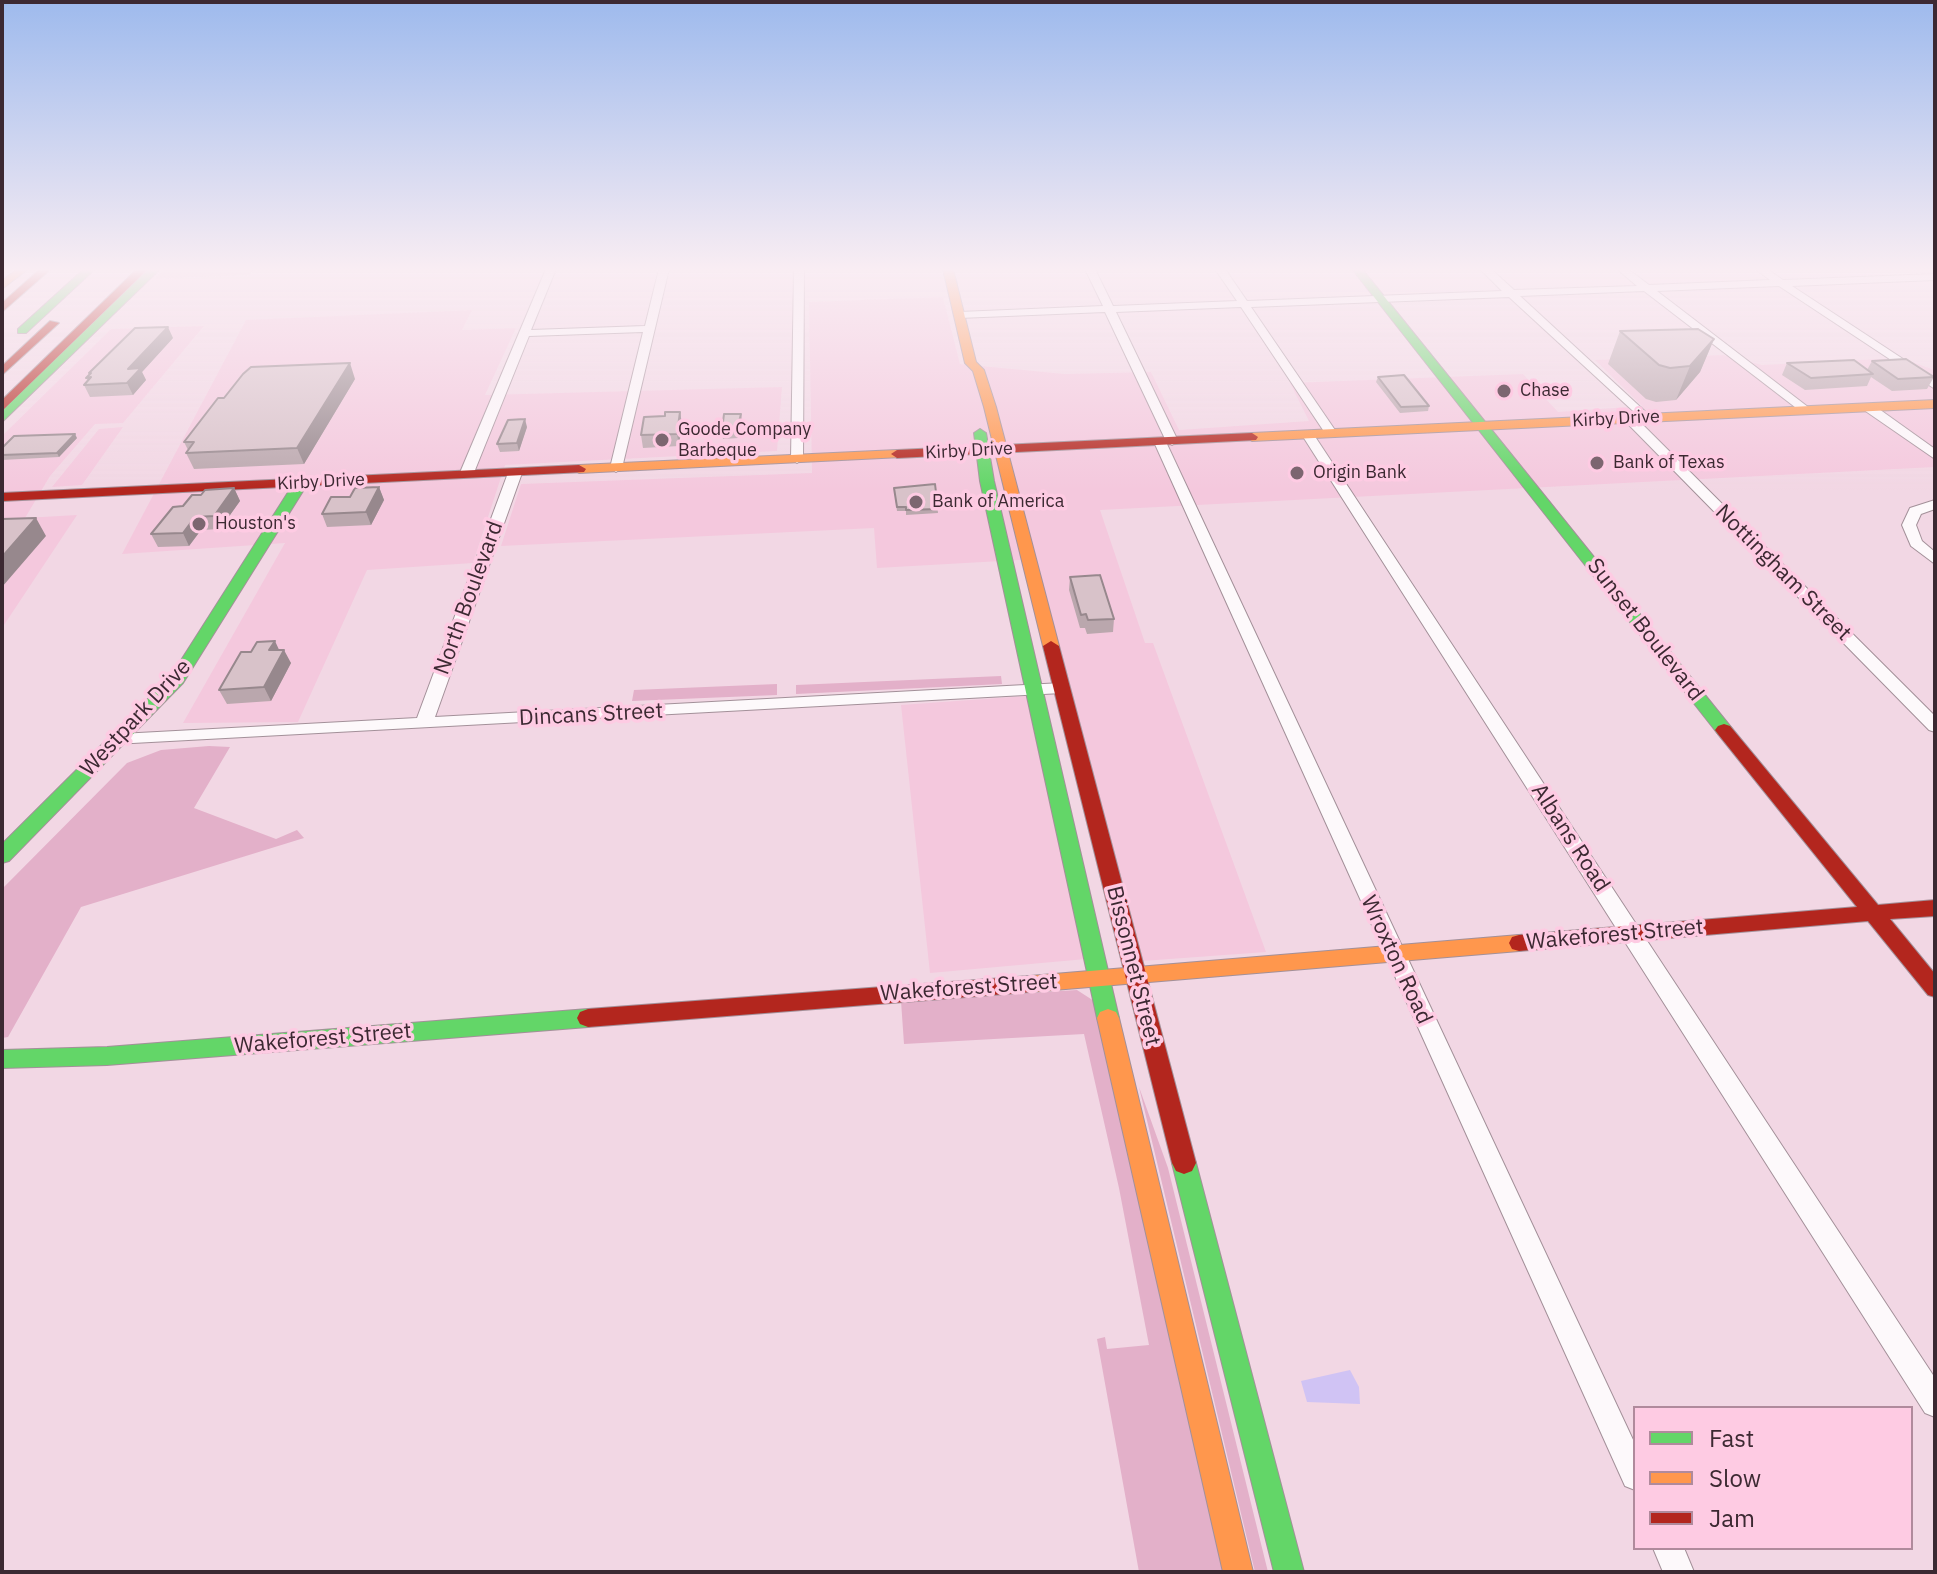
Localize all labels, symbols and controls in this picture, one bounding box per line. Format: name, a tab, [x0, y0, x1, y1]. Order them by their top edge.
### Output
place label: Chase	[1520, 380, 1570, 402]
marker: Chase	[1495, 382, 1513, 400]
street label: Kirby Drive	[1572, 406, 1660, 432]
place label: Goode Company Barbeque	[678, 419, 811, 462]
marker: Goode Company Barbeque	[653, 431, 671, 449]
street label: Kirby Drive	[925, 438, 1013, 464]
place label: Bank of Texas	[1613, 452, 1725, 474]
marker: Bank of Texas	[1588, 454, 1606, 472]
place label: Origin Bank	[1313, 462, 1406, 484]
marker: Origin Bank	[1288, 464, 1306, 482]
street label: Kirby Drive	[277, 469, 365, 495]
place label: Bank of America	[932, 491, 1064, 513]
marker: Bank of America	[907, 493, 925, 511]
street label: Nottingham Street	[1709, 499, 1857, 647]
place label: Houston's	[215, 513, 296, 535]
marker: Houston's	[190, 515, 208, 533]
street label: North Boulevard	[429, 518, 509, 678]
street label: Sunset Boulevard	[1581, 553, 1709, 707]
street label: Westpark Drive	[75, 654, 197, 782]
street label: Dincans Street	[518, 698, 664, 732]
street label: Albans Road	[1525, 779, 1615, 897]
street label: Bissonnet Street	[1100, 883, 1166, 1049]
street label: Wroxton Road	[1355, 892, 1437, 1028]
street label: Wakeforest Street	[1525, 914, 1705, 956]
street label: Wakeforest Street	[879, 969, 1059, 1007]
street label: Wakeforest Street	[233, 1018, 413, 1060]
legend	[1633, 1406, 1913, 1550]
text: Fast	[1709, 1422, 1754, 1454]
text: Slow	[1709, 1462, 1761, 1494]
text: Jam	[1709, 1502, 1755, 1534]

